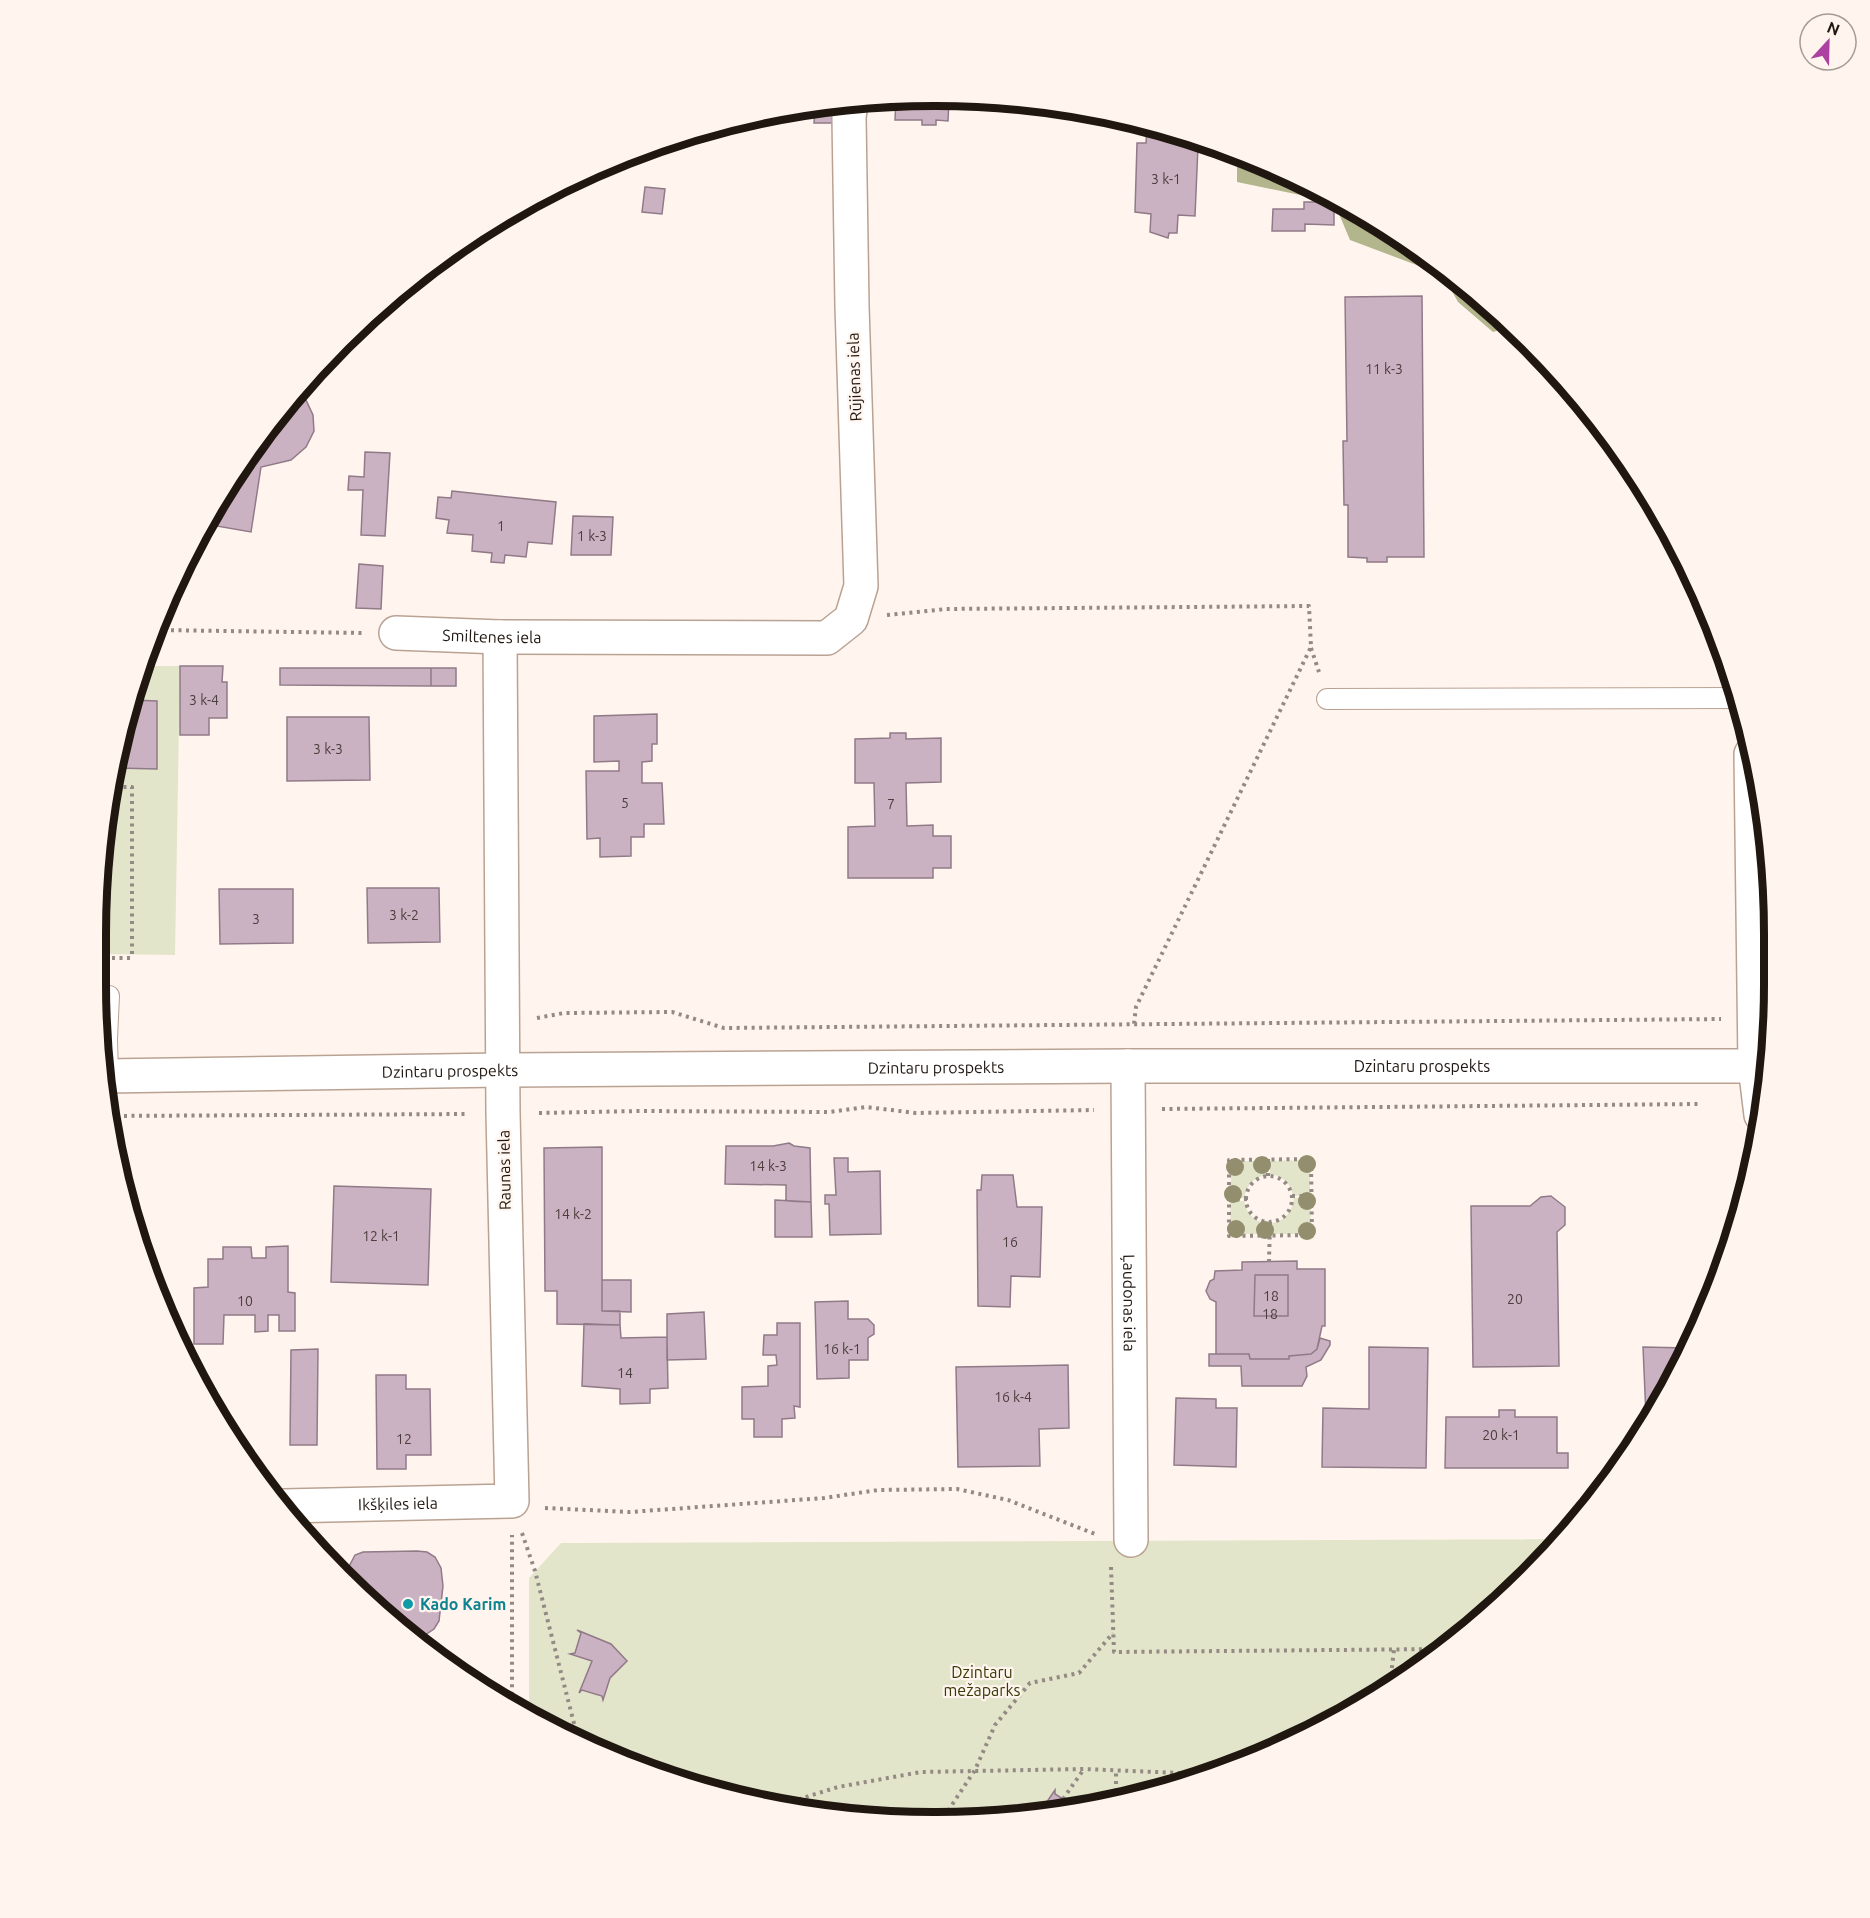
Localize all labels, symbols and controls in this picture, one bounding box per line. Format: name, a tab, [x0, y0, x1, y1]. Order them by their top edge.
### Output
north arrow	[1798, 12, 1858, 72]
text: N	[1825, 18, 1843, 39]
house number: 3 k-1	[1151, 171, 1181, 187]
street label: Rūjienas iela	[843, 332, 865, 422]
house number: 11 k-3	[1365, 361, 1403, 377]
house number: 1	[497, 518, 505, 534]
house number: 1 k-3	[577, 528, 607, 544]
street label: Smiltenes iela	[442, 626, 542, 646]
house number: 3 k-4	[189, 692, 219, 708]
house number: 3 k-3	[313, 741, 343, 757]
house number: 5	[621, 795, 629, 811]
house number: 7	[887, 796, 895, 812]
house number: 3 k-2	[389, 907, 419, 923]
house number: 3	[252, 911, 260, 927]
street label: Dzintaru prospekts	[1354, 1057, 1490, 1075]
street label: Dzintaru prospekts	[868, 1058, 1004, 1077]
street label: Dzintaru prospekts	[382, 1061, 518, 1081]
street label: Raunas iela	[494, 1130, 514, 1210]
house number: 14 k-3	[749, 1158, 787, 1174]
house number: 14 k-2	[554, 1206, 592, 1222]
house number: 12 k-1	[362, 1228, 400, 1244]
house number: 16	[1002, 1234, 1018, 1250]
street label: Ļaudonas iela	[1120, 1254, 1139, 1352]
house number: 18	[1263, 1288, 1279, 1304]
house number: 20	[1507, 1291, 1523, 1307]
house number: 10	[237, 1293, 253, 1309]
house number: 18	[1262, 1306, 1278, 1322]
house number: 16 k-1	[823, 1341, 861, 1357]
house number: 14	[617, 1365, 633, 1381]
house number: 16 k-4	[994, 1389, 1032, 1405]
house number: 20 k-1	[1482, 1427, 1520, 1443]
house number: 12	[396, 1431, 412, 1447]
street label: Ikšķiles iela	[358, 1494, 438, 1513]
place label: Kado Karim	[420, 1595, 506, 1613]
marker: Kado Karim	[401, 1597, 415, 1611]
park label: Dzintaru mežaparks	[944, 1663, 1020, 1699]

